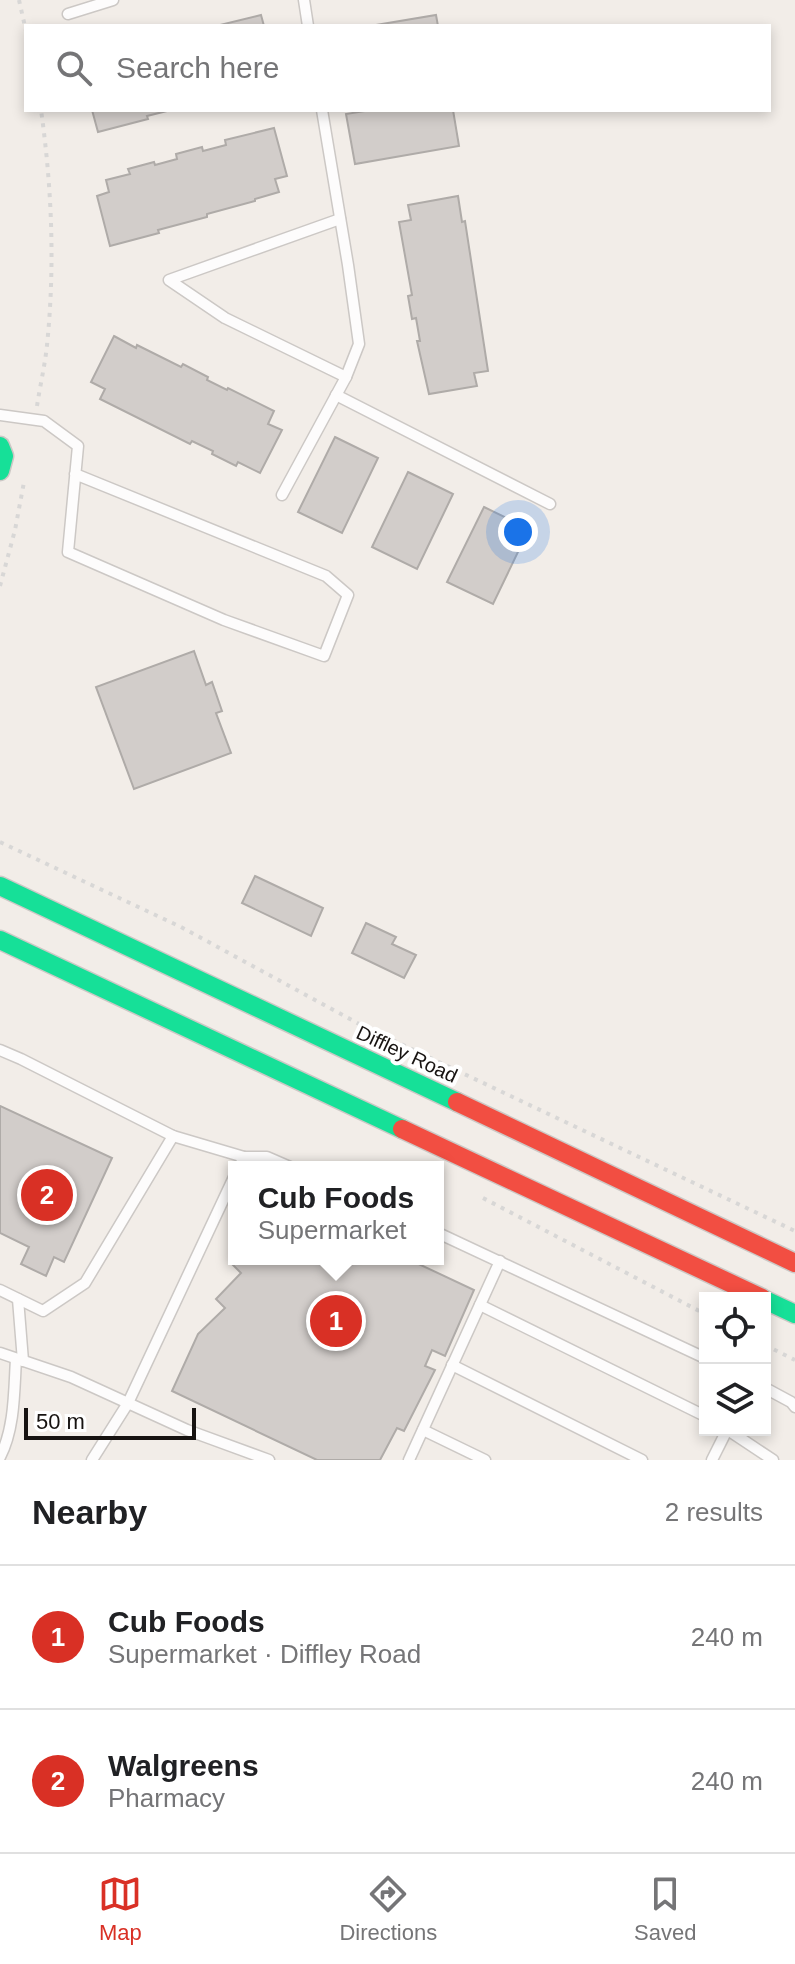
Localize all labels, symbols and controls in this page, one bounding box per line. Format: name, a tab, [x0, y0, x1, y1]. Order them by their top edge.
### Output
search box	[24, 24, 771, 112]
icon: search	[52, 46, 96, 90]
text: Search here	[116, 51, 279, 84]
your location	[498, 512, 538, 552]
street label: Diffley Road	[353, 1021, 461, 1087]
popup	[228, 1161, 444, 1265]
pin: 2	[21, 1165, 73, 1225]
text: Cub Foods	[258, 1181, 414, 1214]
text: Supermarket	[258, 1215, 407, 1245]
pin: 1	[310, 1291, 362, 1351]
map controls	[699, 1292, 771, 1436]
button: locate	[699, 1292, 771, 1364]
button: layers	[699, 1364, 771, 1436]
scale bar	[24, 1404, 196, 1440]
text: 50 m	[36, 1409, 85, 1434]
text: Nearby	[32, 1493, 147, 1531]
text: 2 results	[665, 1497, 763, 1527]
text: Cub Foods	[108, 1605, 265, 1638]
text: 1	[51, 1622, 65, 1652]
text: 240 m	[691, 1622, 763, 1652]
text: Supermarket · Diffley Road	[108, 1639, 421, 1669]
text: Walgreens	[108, 1749, 259, 1782]
text: 2	[51, 1766, 65, 1796]
text: 240 m	[691, 1766, 763, 1796]
text: Pharmacy	[108, 1783, 225, 1813]
tab: Map	[98, 1872, 142, 1946]
tab: Directions	[339, 1872, 437, 1946]
tab: Saved	[634, 1872, 697, 1946]

